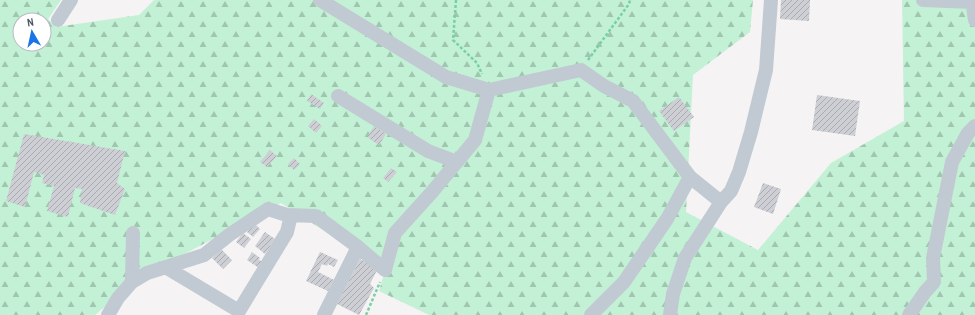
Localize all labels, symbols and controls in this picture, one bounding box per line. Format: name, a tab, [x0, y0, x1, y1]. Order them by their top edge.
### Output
north arrow	[12, 12, 52, 52]
text: N	[26, 15, 35, 30]

